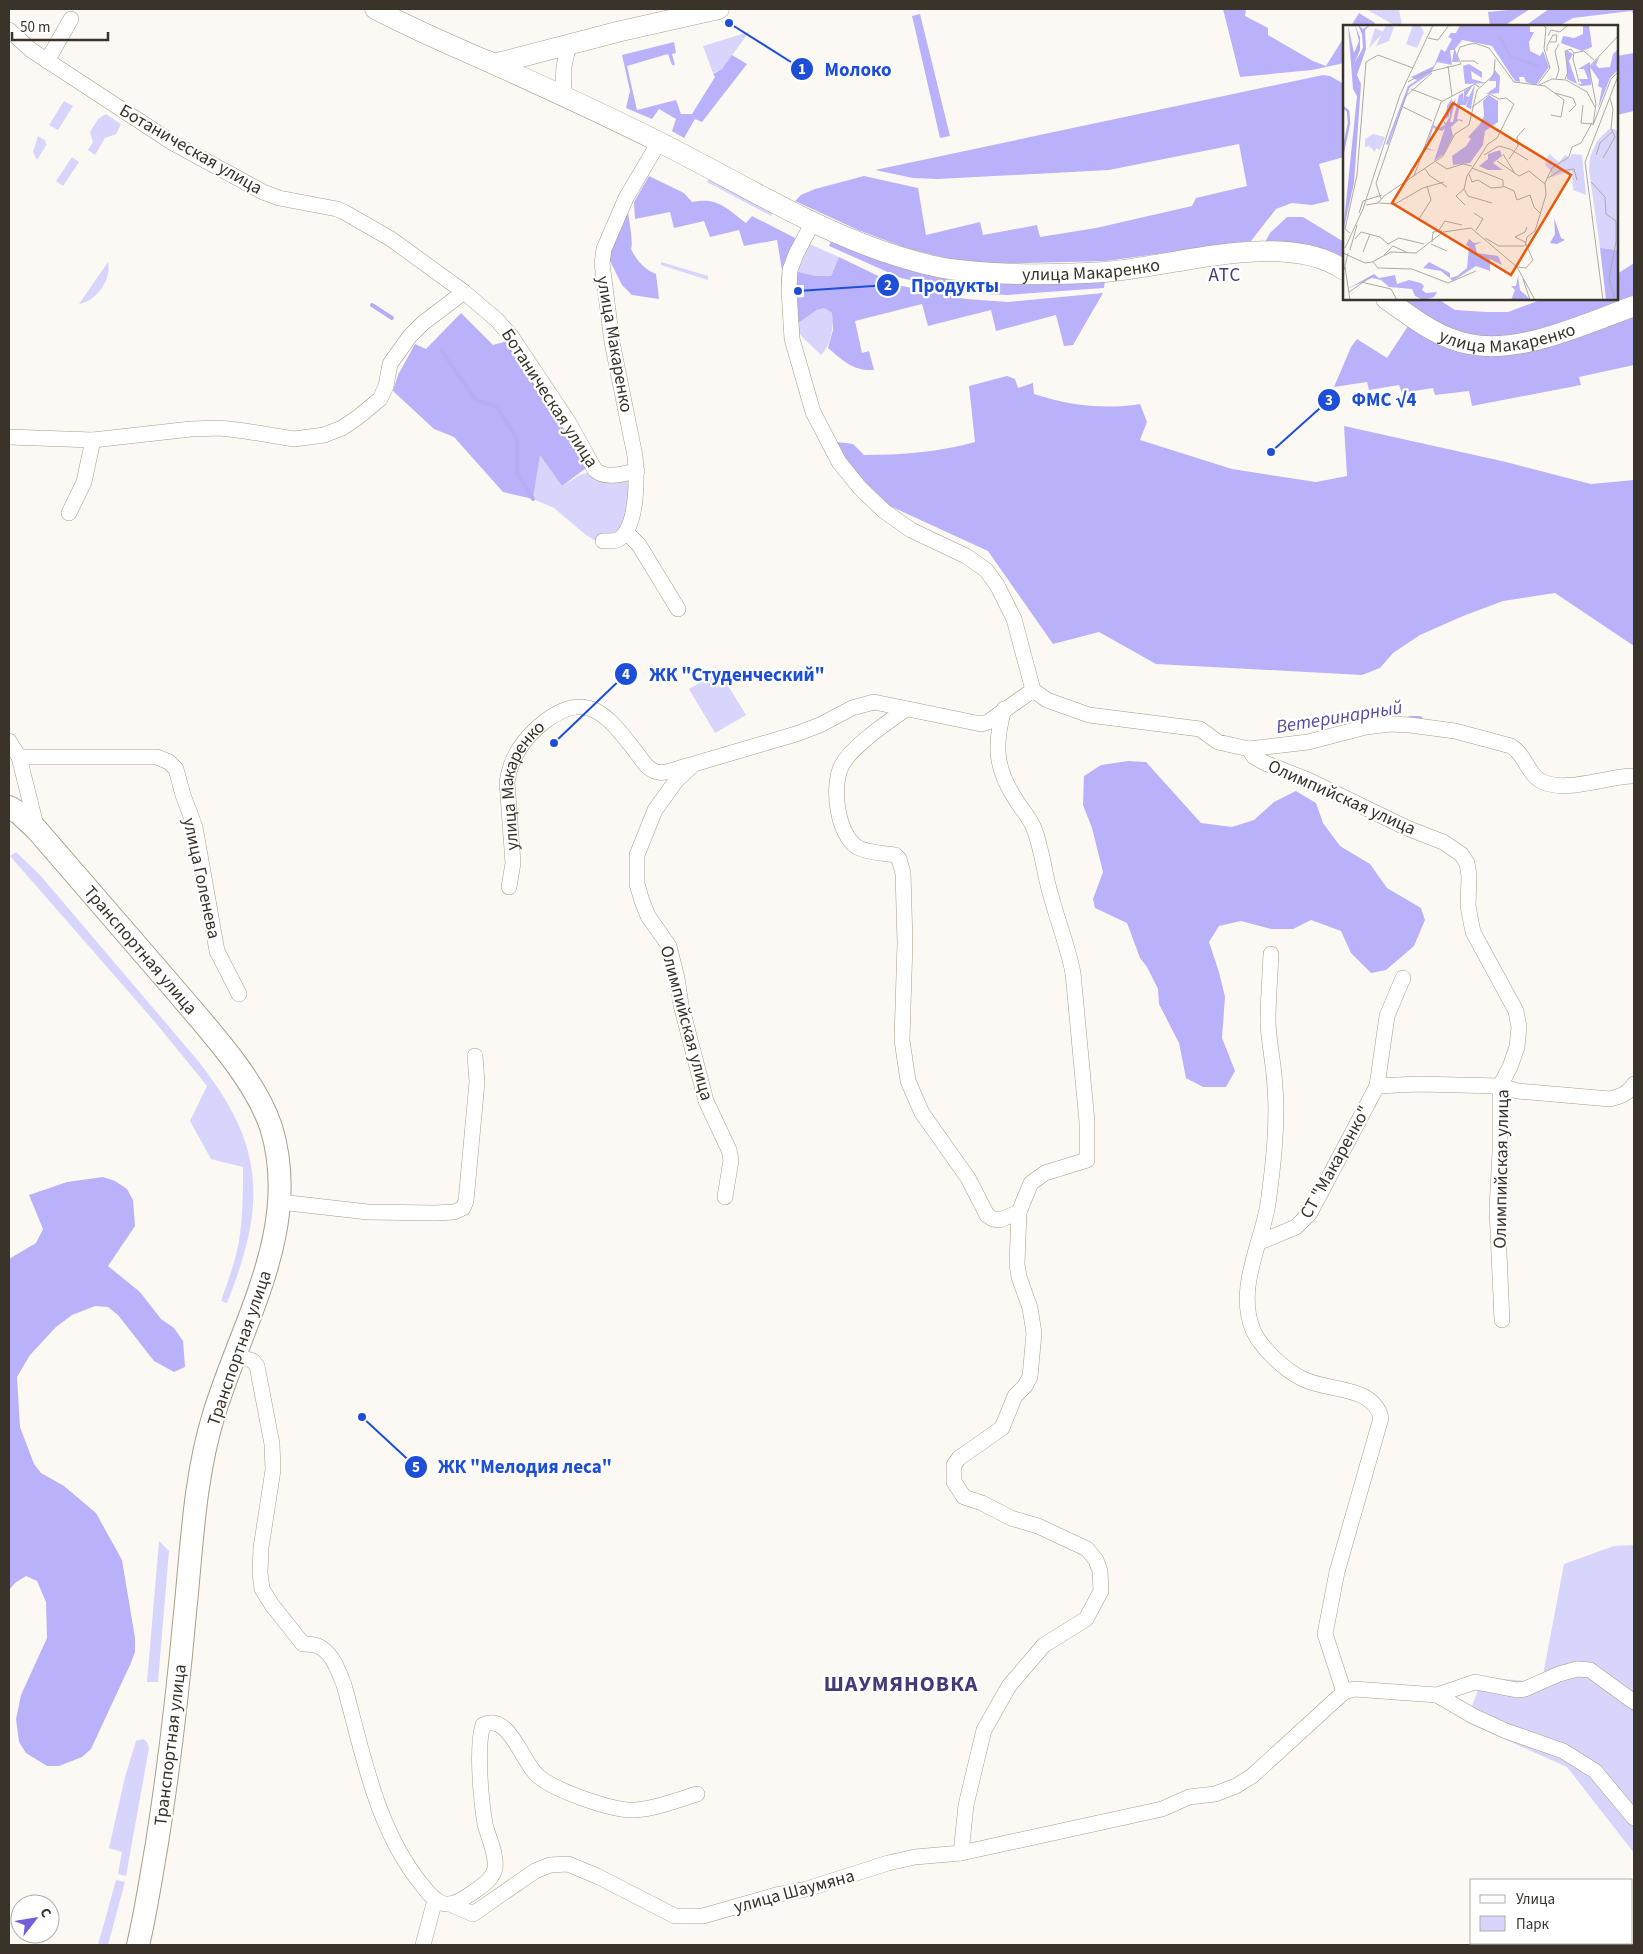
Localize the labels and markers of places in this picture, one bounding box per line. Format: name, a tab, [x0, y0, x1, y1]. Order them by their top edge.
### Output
callout: Молоко	[789, 52, 901, 86]
callout: Продукты	[876, 268, 1009, 302]
callout: ФМС √4	[1316, 383, 1426, 417]
callout: ЖК "Студенческий"	[614, 657, 834, 691]
callout: ЖК "Мелодия леса"	[403, 1450, 622, 1484]

